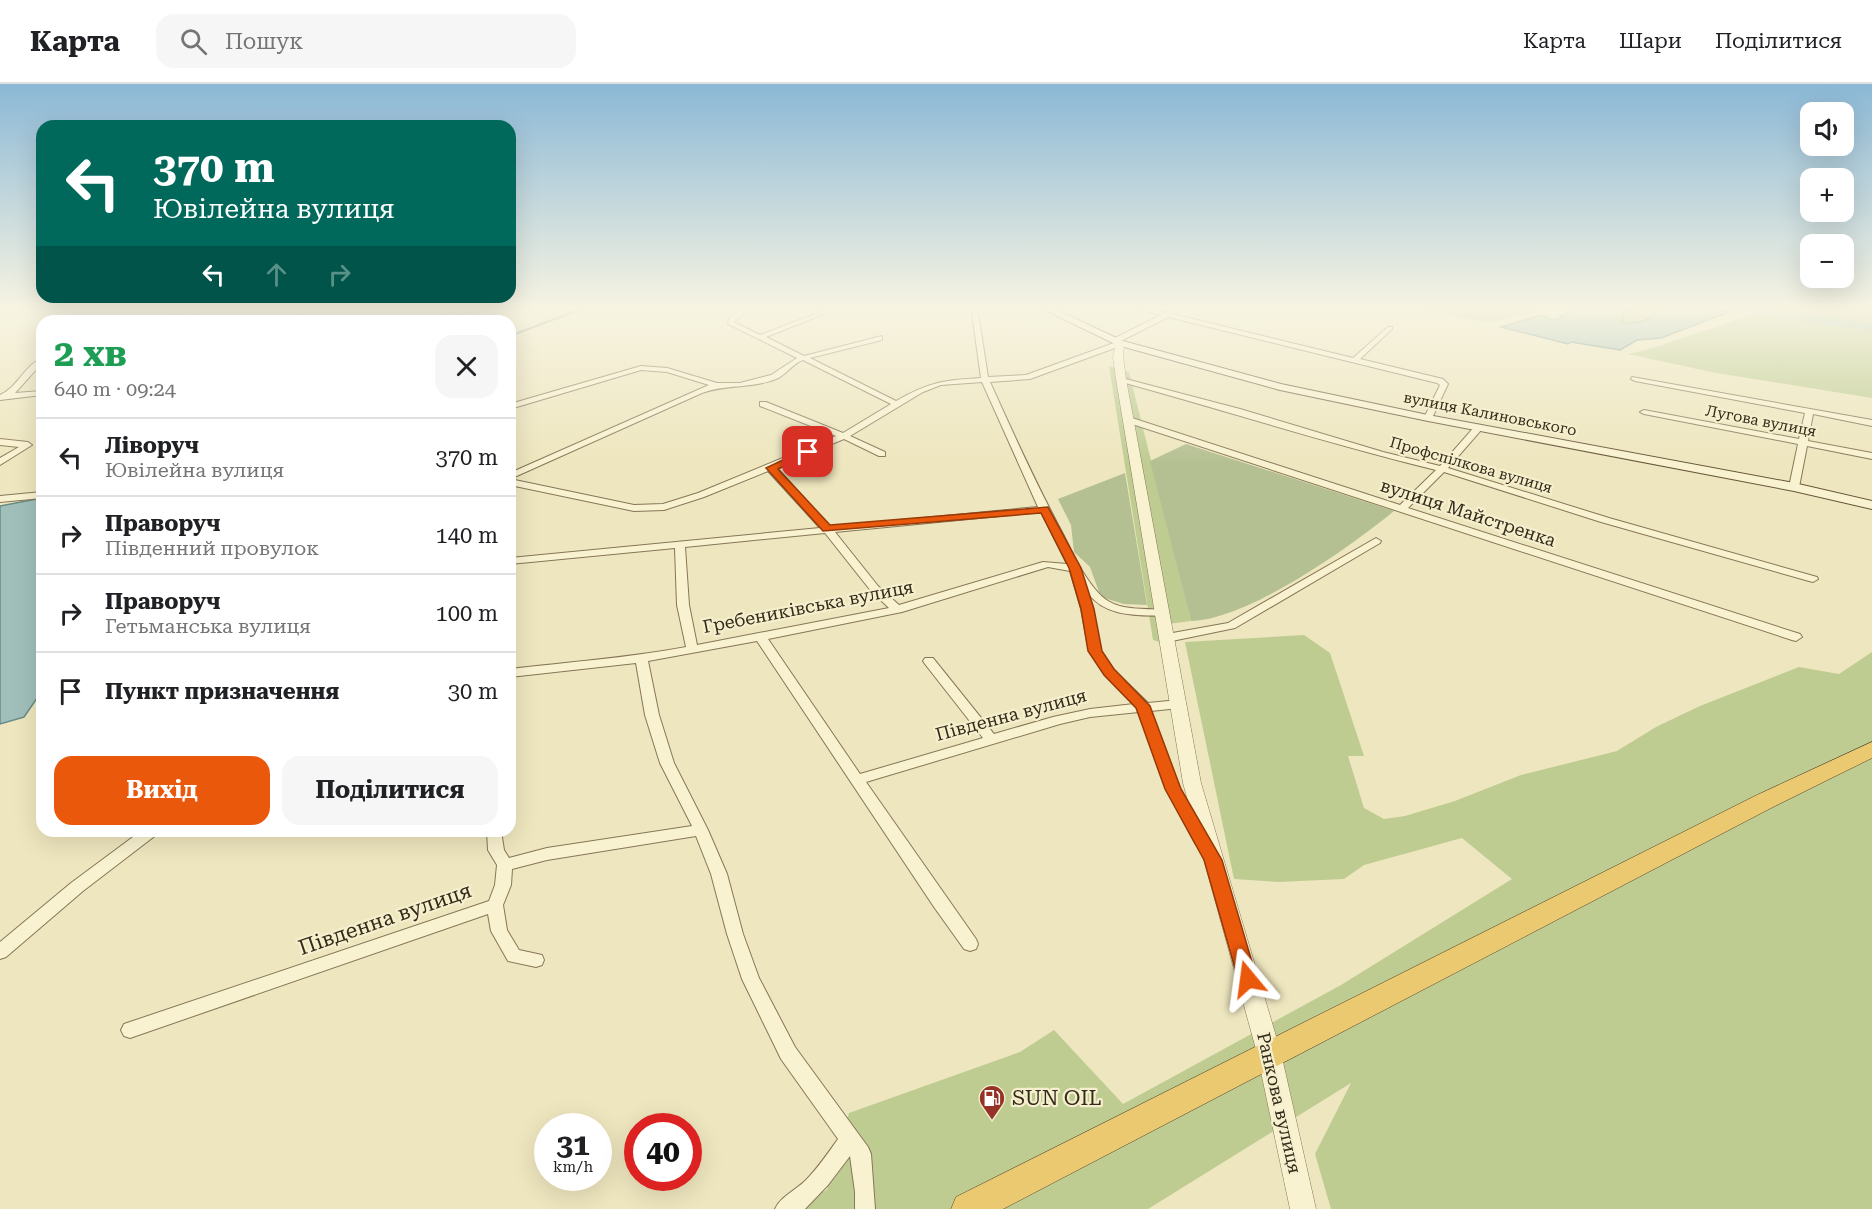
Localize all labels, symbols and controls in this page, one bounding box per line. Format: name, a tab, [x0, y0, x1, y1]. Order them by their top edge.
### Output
search box	[156, 14, 576, 68]
text: Карта	[30, 25, 120, 58]
icon: search	[177, 25, 210, 58]
text: Пошук	[225, 29, 303, 54]
text: Карта	[1523, 29, 1586, 53]
text: Шари	[1619, 29, 1682, 53]
text: Поділитися	[1715, 29, 1842, 53]
map controls	[1800, 102, 1854, 288]
button: sound	[1800, 102, 1854, 156]
text: 370 m	[153, 143, 275, 192]
icon: left	[54, 144, 132, 222]
button: +	[1800, 168, 1854, 222]
text: Ювілейна вулиця	[153, 193, 395, 225]
button: −	[1800, 234, 1854, 288]
icon: left	[197, 258, 230, 291]
icon: ahead	[260, 258, 293, 291]
icon: right	[323, 258, 356, 291]
text: 2 хв	[54, 333, 127, 375]
button: close	[435, 335, 498, 398]
text: 640 m · 09:24	[54, 377, 176, 401]
street label: вулиця Калиновського	[1402, 388, 1578, 440]
street label: Лугова вулиця	[1704, 401, 1818, 441]
pin	[782, 426, 833, 477]
text: Ліворуч	[105, 433, 199, 458]
street label: Профспілкова вулиця	[1388, 433, 1554, 497]
icon: arrive	[791, 435, 824, 468]
icon: left	[54, 441, 87, 474]
text: 370 m	[435, 445, 498, 470]
text: Ювілейна вулиця	[105, 458, 284, 482]
street label: вулиця Майстренка	[1378, 474, 1559, 551]
text: Праворуч	[105, 511, 220, 536]
icon: right	[54, 519, 87, 552]
text: 140 m	[435, 523, 498, 548]
text: Південний провулок	[105, 536, 319, 560]
street label: Гребениківська вулиця	[701, 576, 915, 637]
text: Праворуч	[105, 589, 220, 614]
icon: right	[54, 597, 87, 630]
text: 100 m	[435, 601, 498, 626]
text: Гетьманська вулиця	[105, 614, 311, 638]
icon: arrive	[54, 675, 87, 708]
text: Пункт призначення	[105, 679, 339, 704]
text: 30 m	[448, 679, 498, 704]
street label: Південна вулиця	[933, 684, 1089, 745]
button: Вихід	[54, 756, 270, 825]
button: Поділитися	[282, 756, 498, 825]
street label: Південна вулиця	[295, 878, 475, 960]
position arrow	[1216, 947, 1280, 1011]
street label: Ранкова вулиця	[1253, 1030, 1306, 1176]
fuel station icon: SUN OIL	[977, 1083, 1007, 1121]
place label: SUN OIL	[1012, 1086, 1101, 1110]
speed limit sign: 40	[624, 1113, 702, 1191]
text: 31	[556, 1127, 590, 1162]
text: km/h	[553, 1158, 593, 1176]

